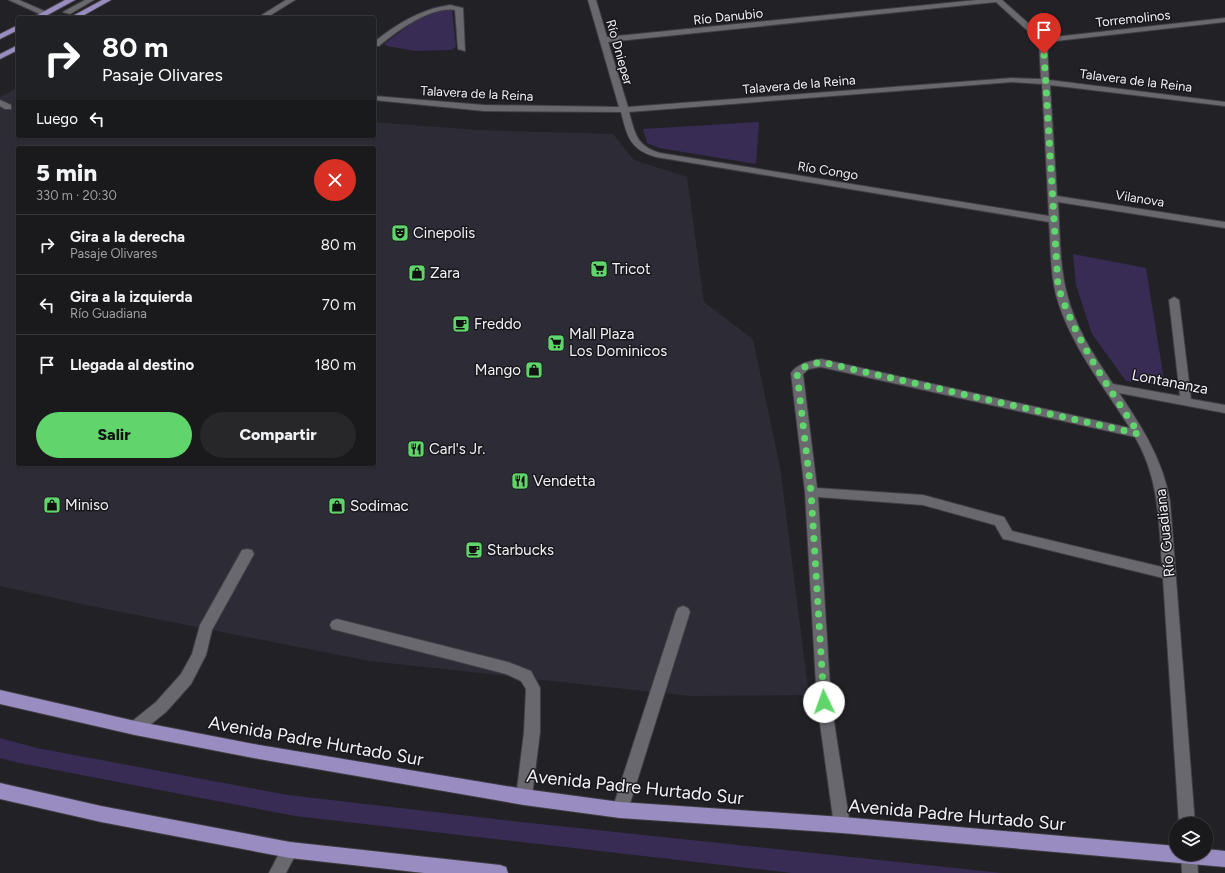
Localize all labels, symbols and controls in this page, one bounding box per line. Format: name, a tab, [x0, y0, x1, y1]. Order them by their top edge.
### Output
street label: Río Danubio	[692, 5, 764, 28]
street label: Torremolinos	[1095, 7, 1171, 30]
pin	[1027, 13, 1061, 54]
street label: Río Dnieper	[603, 18, 636, 87]
icon: arrive	[1033, 19, 1055, 41]
text: 80 m	[102, 30, 168, 64]
icon: right	[36, 32, 88, 84]
text: Pasaje Olivares	[102, 64, 223, 86]
street label: Talavera de la Reina	[1079, 66, 1193, 95]
street label: Talavera de la Reina	[742, 72, 856, 97]
street label: Talavera de la Reina	[420, 83, 534, 104]
icon: left	[86, 108, 108, 130]
text: Luego	[36, 110, 78, 128]
text: 5 min	[36, 158, 97, 187]
street label: Río Congo	[797, 158, 859, 183]
button: close	[314, 159, 356, 201]
street label: Vilanova	[1114, 187, 1165, 210]
text: 330 m · 20:30	[36, 188, 117, 203]
theatre icon: Cinepolis	[390, 223, 410, 243]
place label: Cinepolis	[413, 224, 475, 242]
text: Gira a la derecha	[70, 228, 185, 246]
icon: right	[36, 234, 58, 256]
text: 80 m	[321, 236, 356, 254]
text: Pasaje Olivares	[70, 246, 157, 261]
supermarket icon: Tricot	[589, 259, 609, 279]
place label: Tricot	[612, 260, 651, 278]
shop icon: Zara	[407, 263, 427, 283]
place label: Zara	[430, 264, 460, 282]
text: Gira a la izquierda	[70, 288, 192, 306]
icon: left	[36, 294, 58, 316]
text: 70 m	[322, 296, 356, 314]
text: Río Guadiana	[70, 306, 147, 321]
cafe icon: Freddo	[451, 314, 471, 334]
place label: Freddo	[474, 315, 522, 333]
place label: Mall Plaza Los Dominicos	[569, 325, 667, 360]
supermarket icon: Mall Plaza Los Dominicos	[546, 333, 566, 353]
icon: arrive	[36, 354, 58, 376]
text: Llegada al destino	[70, 356, 194, 374]
text: 180 m	[315, 356, 356, 374]
shop icon: Mango	[524, 360, 544, 380]
place label: Mango	[475, 361, 521, 379]
street label: Lontananza	[1130, 366, 1210, 398]
button: Salir	[36, 412, 192, 458]
button: Compartir	[200, 412, 356, 458]
restaurant icon: Carl's Jr.	[406, 439, 426, 459]
place label: Carl's Jr.	[429, 440, 485, 458]
restaurant icon: Vendetta	[510, 471, 530, 491]
place label: Vendetta	[533, 472, 595, 490]
street label: Río Guadiana	[1151, 488, 1179, 578]
shop icon: Miniso	[42, 495, 62, 515]
place label: Miniso	[65, 496, 109, 514]
shop icon: Sodimac	[327, 496, 347, 516]
place label: Sodimac	[350, 497, 409, 515]
cafe icon: Starbucks	[464, 540, 484, 560]
place label: Starbucks	[487, 541, 554, 559]
position arrow	[803, 681, 845, 723]
street label: Avenida Padre Hurtado Sur	[207, 711, 425, 771]
street label: Avenida Padre Hurtado Sur	[526, 765, 744, 809]
street label: Avenida Padre Hurtado Sur	[848, 795, 1066, 835]
map controls	[1169, 817, 1213, 861]
button: layers	[1169, 817, 1213, 861]

